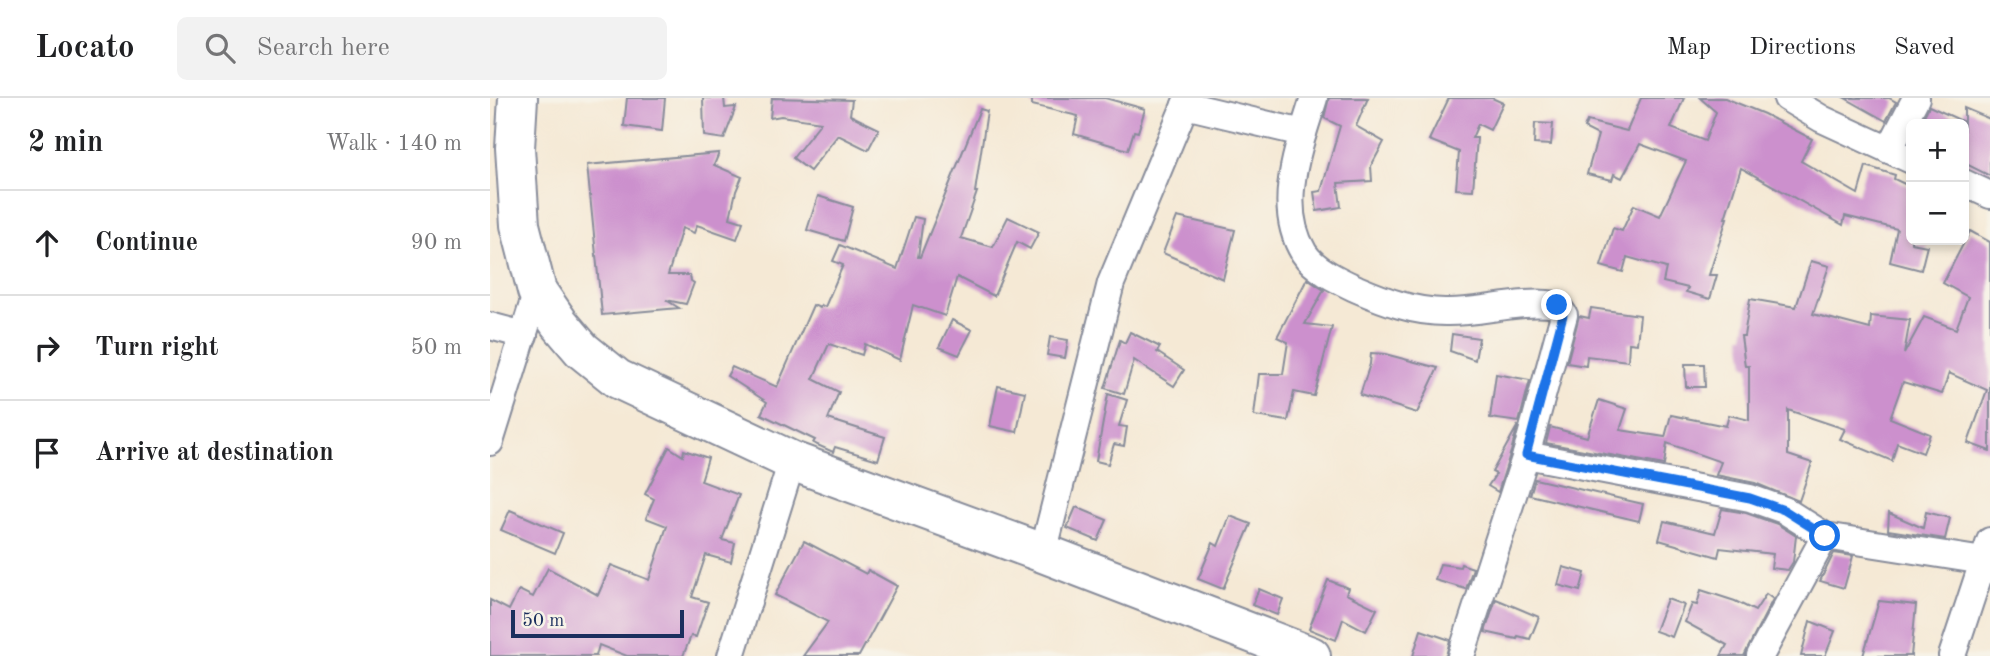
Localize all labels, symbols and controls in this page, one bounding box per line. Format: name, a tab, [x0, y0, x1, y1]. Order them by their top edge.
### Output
search box	[177, 17, 667, 80]
icon: search	[201, 29, 239, 67]
text: Locato	[35, 32, 135, 65]
text: Search here	[257, 35, 390, 61]
text: Map	[1667, 36, 1711, 60]
text: Directions	[1749, 36, 1856, 60]
text: Saved	[1894, 36, 1955, 60]
map controls	[1906, 119, 1969, 245]
button: +	[1906, 119, 1969, 182]
text: 2 min	[28, 128, 103, 158]
text: Walk · 140 m	[326, 132, 462, 155]
button: −	[1906, 182, 1969, 245]
icon: ahead	[28, 224, 66, 262]
text: Continue	[95, 230, 198, 256]
text: 90 m	[411, 231, 462, 254]
route end	[1541, 289, 1572, 320]
icon: right	[28, 329, 66, 367]
text: Turn right	[95, 335, 218, 361]
text: 50 m	[411, 336, 462, 359]
icon: arrive	[28, 434, 66, 472]
text: Arrive at destination	[95, 440, 334, 466]
route start	[1809, 520, 1840, 551]
scale bar	[511, 607, 684, 639]
text: 50 m	[522, 612, 564, 631]

